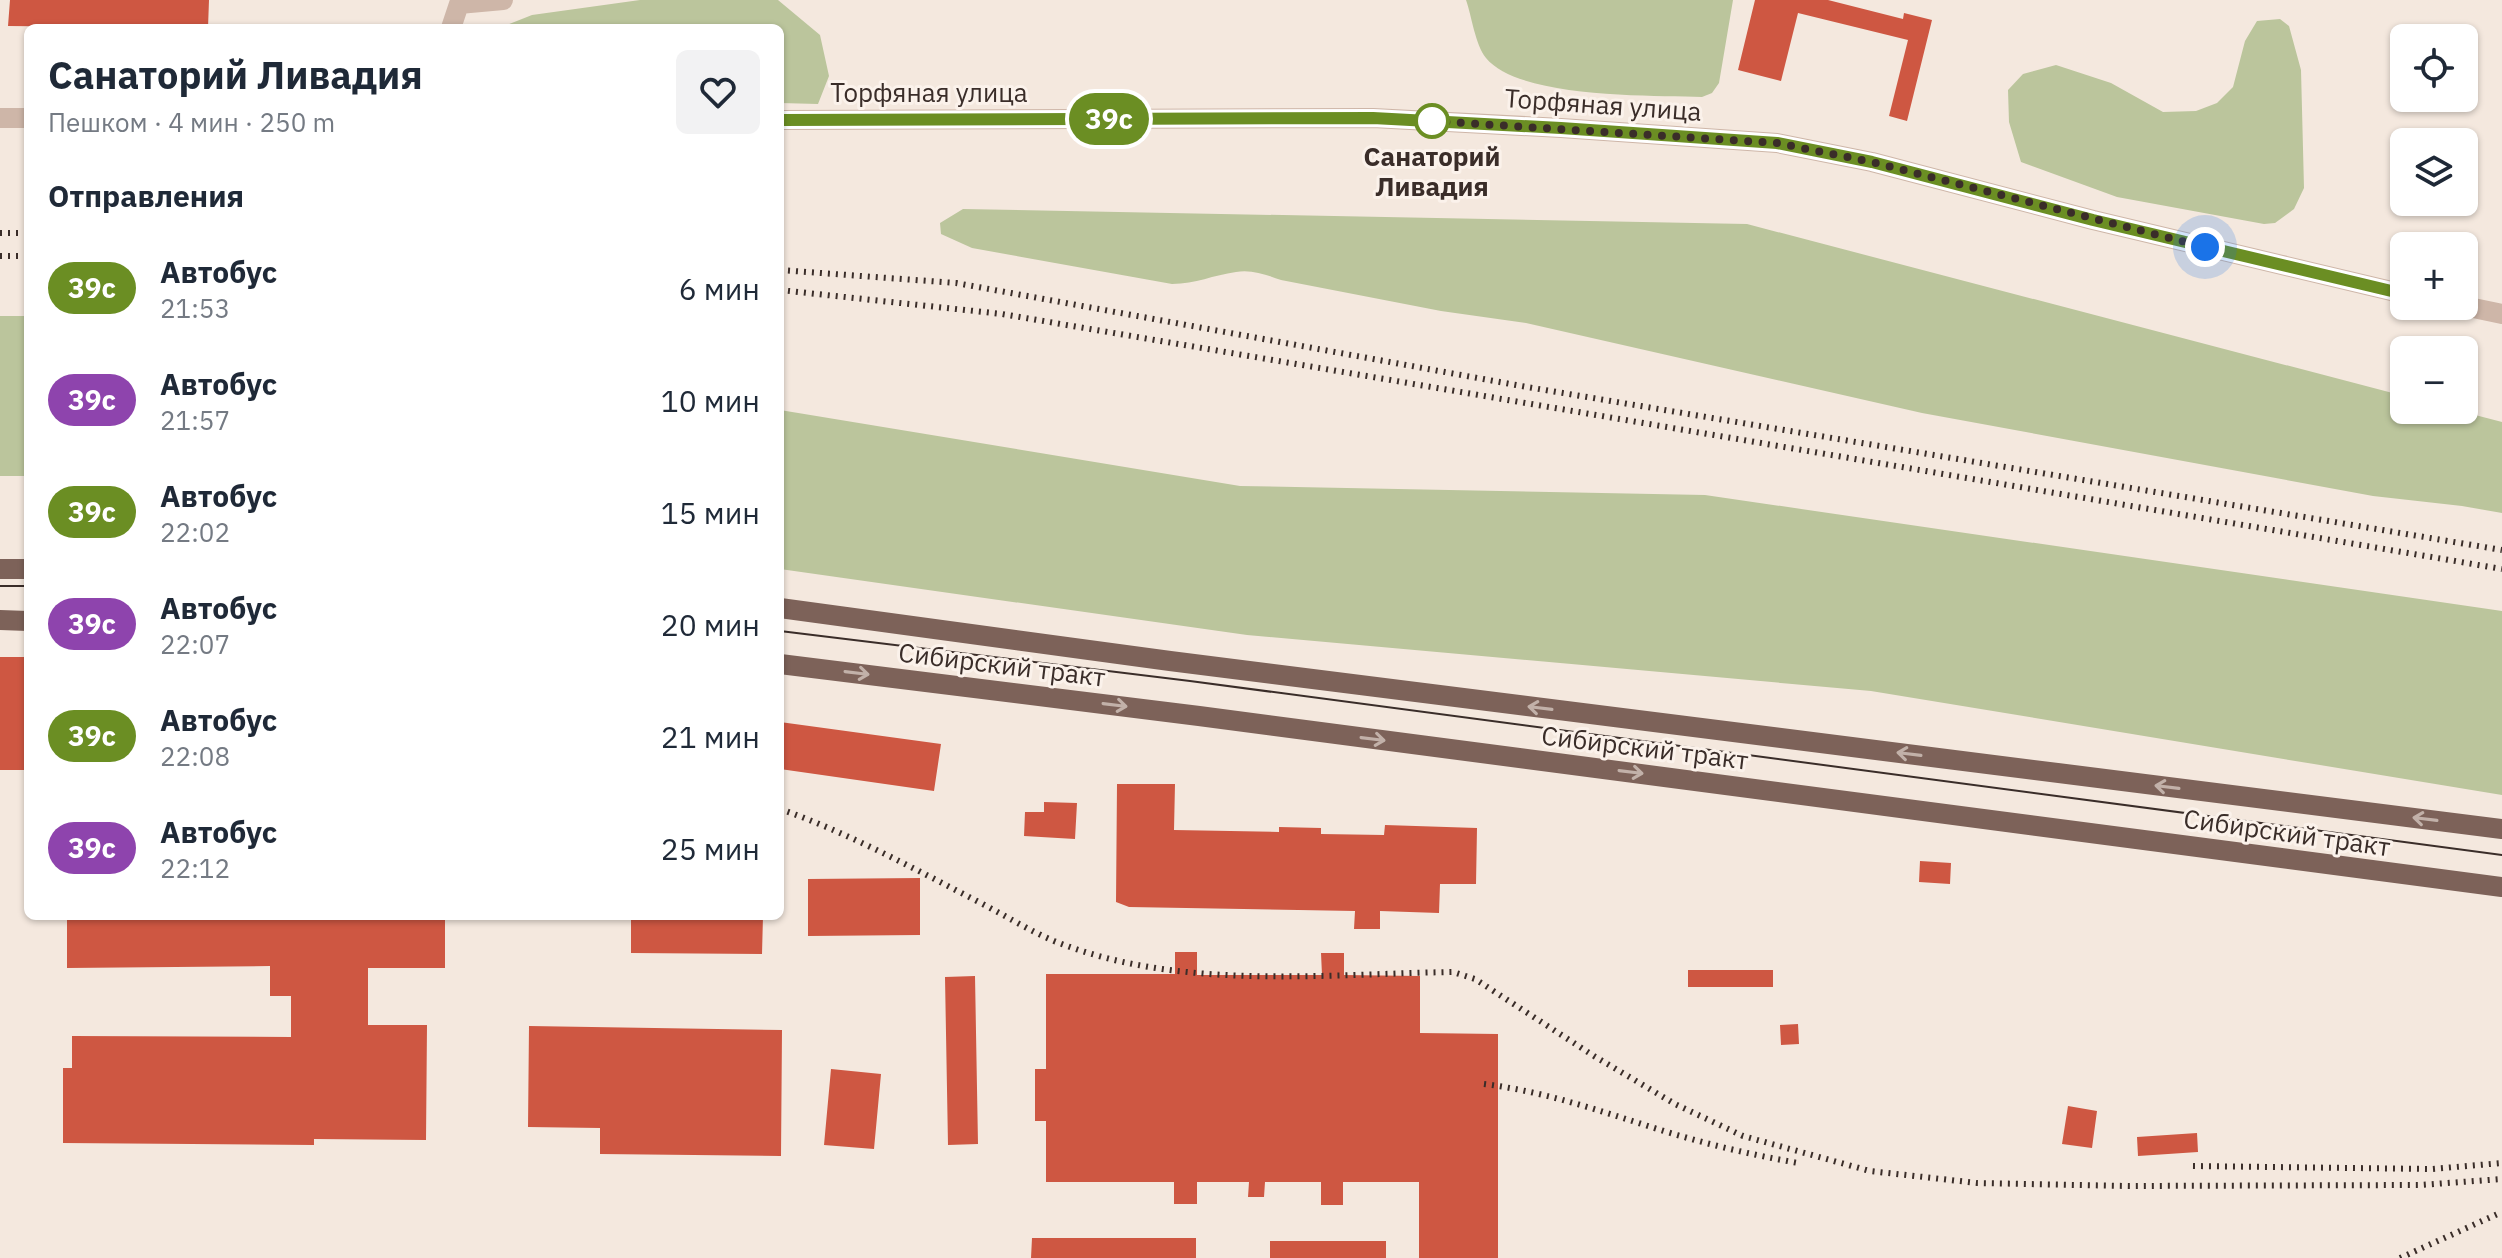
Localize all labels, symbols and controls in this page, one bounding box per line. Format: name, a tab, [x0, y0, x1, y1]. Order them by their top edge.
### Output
map controls	[2390, 24, 2478, 424]
button: locate	[2390, 24, 2478, 112]
text: Санаторий Ливадия	[48, 50, 423, 99]
button: heart	[676, 50, 760, 134]
street label: Торфяная улица	[830, 75, 1028, 109]
street label: Торфяная улица	[1503, 80, 1703, 128]
line badge: 39c	[1063, 93, 1155, 145]
text: 39c	[1085, 100, 1133, 137]
marker: Санаторий Ливадия	[1415, 104, 1449, 138]
text: Пешком · 4 мин · 250 m	[48, 105, 335, 139]
button: layers	[2390, 128, 2478, 216]
place label: Санаторий Ливадия	[1364, 139, 1500, 203]
text: Отправления	[48, 176, 244, 215]
your location	[2185, 227, 2225, 267]
button: +	[2390, 232, 2478, 320]
text: Автобус	[160, 252, 277, 291]
text: 39c	[68, 269, 116, 306]
text: 6 мин	[679, 269, 760, 308]
text: 21:53	[160, 291, 230, 325]
button: −	[2390, 336, 2478, 424]
text: Автобус	[160, 364, 277, 403]
text: 39с	[68, 381, 116, 418]
text: 10 мин	[661, 381, 760, 420]
text: 21:57	[160, 403, 230, 437]
text: Автобус	[160, 476, 277, 515]
text: 39c	[68, 493, 116, 530]
text: 15 мин	[661, 493, 760, 532]
text: 22:02	[160, 515, 230, 549]
text: Автобус	[160, 588, 277, 627]
text: 39с	[68, 605, 116, 642]
text: 20 мин	[661, 605, 760, 644]
text: 22:07	[160, 627, 230, 661]
street label: Сибирский тракт	[897, 634, 1108, 694]
one-way arrow	[844, 666, 870, 681]
one-way arrow	[1102, 698, 1128, 713]
text: Автобус	[160, 700, 277, 739]
one-way arrow	[1527, 700, 1553, 715]
text: 39c	[68, 717, 116, 754]
text: 21 мин	[661, 717, 760, 756]
street label: Сибирский тракт	[1540, 717, 1751, 777]
one-way arrow	[1359, 731, 1386, 746]
text: 22:08	[160, 739, 230, 773]
one-way arrow	[1896, 747, 1923, 762]
one-way arrow	[1618, 765, 1643, 780]
one-way arrow	[2154, 779, 2180, 794]
street label: Сибирский тракт	[2182, 801, 2393, 863]
one-way arrow	[2412, 811, 2438, 826]
text: Автобус	[160, 812, 277, 851]
text: 39с	[68, 829, 116, 866]
text: 25 мин	[661, 829, 760, 868]
text: 22:12	[160, 851, 230, 885]

